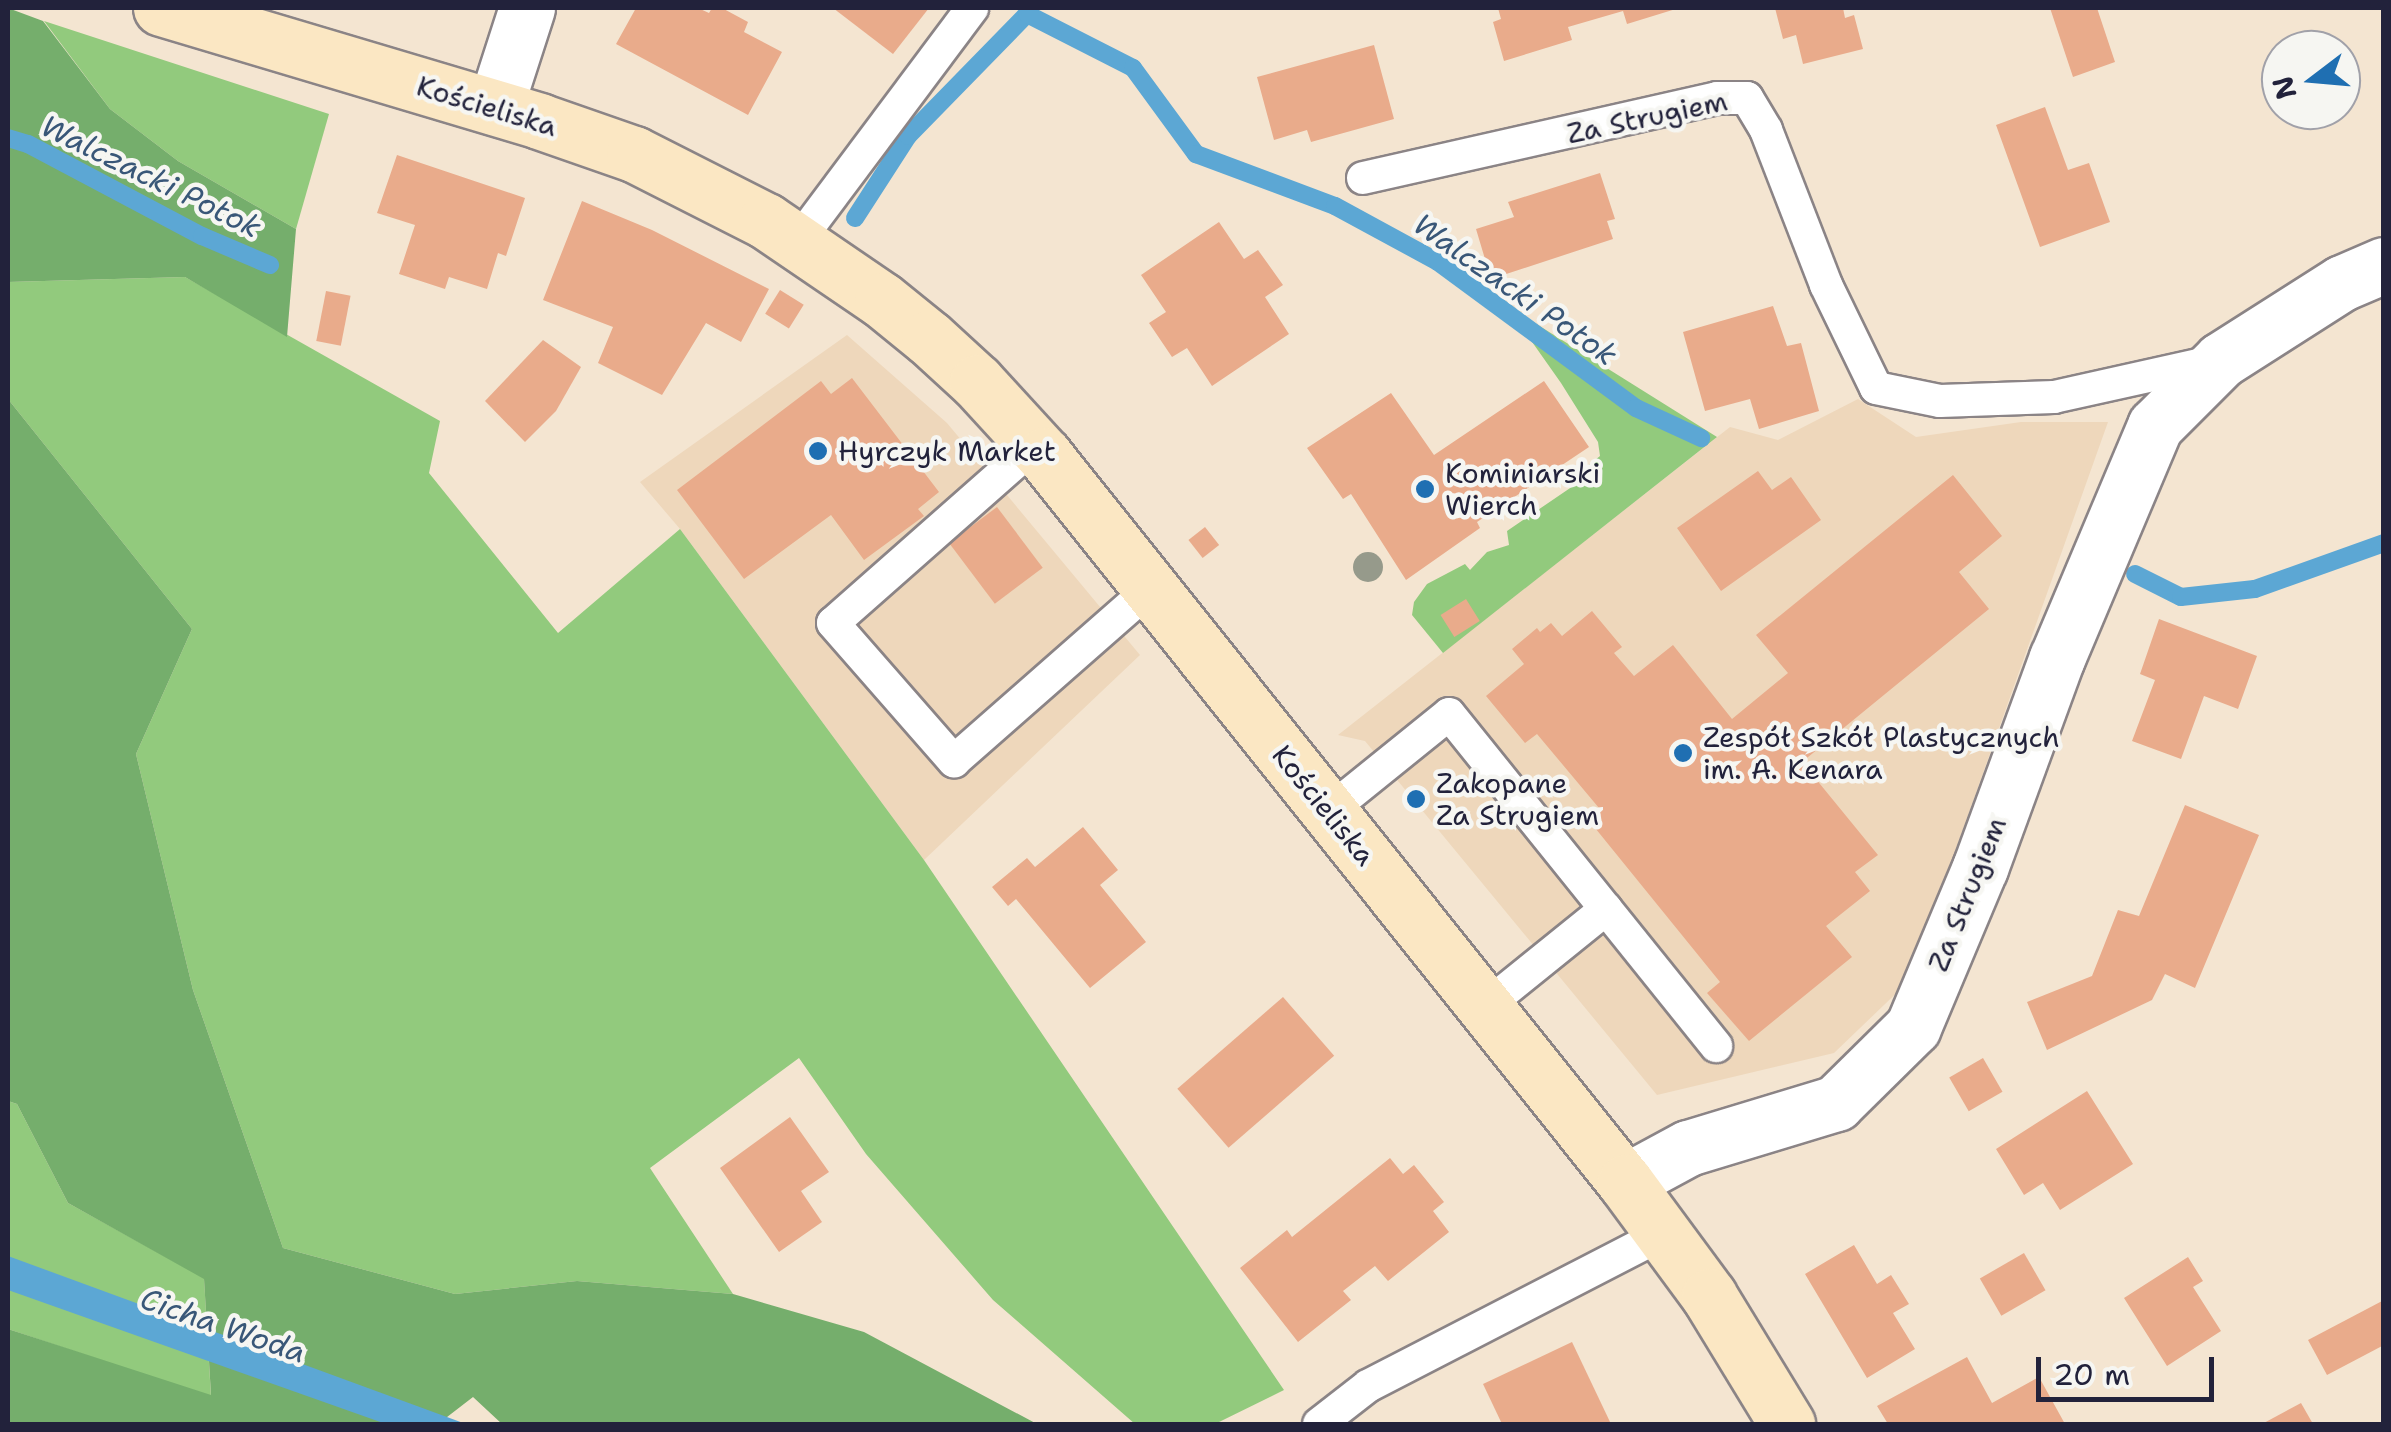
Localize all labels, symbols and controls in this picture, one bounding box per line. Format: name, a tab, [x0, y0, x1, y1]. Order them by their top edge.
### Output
north arrow	[2261, 30, 2361, 130]
street label: Kościeliska	[413, 69, 561, 143]
text: N	[2263, 72, 2305, 104]
street label: Za Strugiem	[1564, 84, 1730, 150]
water label: Walczacki Potok	[35, 108, 267, 246]
water label: Walczacki Potok	[1406, 206, 1624, 374]
place label: Hyrczyk Market	[838, 434, 1056, 468]
marker: Hyrczyk Market	[807, 440, 829, 462]
place label: Kominiarski Wierch	[1445, 456, 1600, 522]
marker: Kominiarski Wierch	[1414, 478, 1436, 500]
place label: Zespół Szkół Plastycznych im. A. Kenara	[1703, 720, 2060, 786]
street label: Kościeliska	[1265, 738, 1383, 872]
marker: Zespół Szkół Plastycznych im. A. Kenara	[1672, 742, 1694, 764]
place label: Zakopane Za Strugiem	[1436, 766, 1599, 832]
marker: Zakopane Za Strugiem	[1405, 788, 1427, 810]
street label: Za Strugiem	[1921, 812, 2013, 976]
water label: Cicha Woda	[136, 1281, 310, 1371]
scale bar	[2041, 1337, 2218, 1399]
text: 20 m	[2053, 1354, 2130, 1395]

